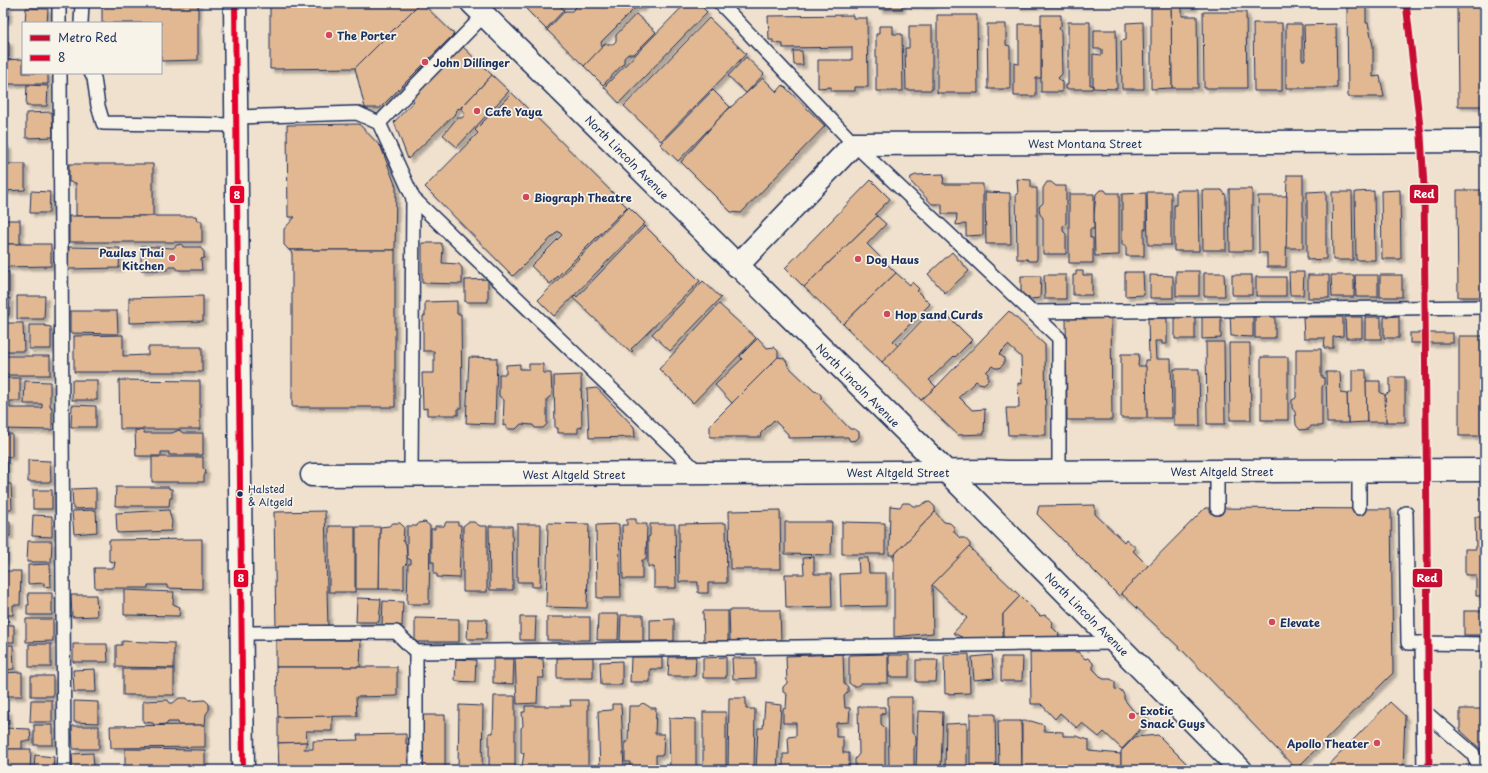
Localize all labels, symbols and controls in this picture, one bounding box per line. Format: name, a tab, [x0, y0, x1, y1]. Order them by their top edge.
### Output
legend	[22, 22, 162, 74]
place label: The Porter	[337, 27, 397, 44]
text: Metro Red	[58, 28, 118, 46]
marker: The Porter	[324, 30, 334, 40]
text: 8	[58, 48, 66, 66]
place label: John Dillinger	[433, 54, 510, 71]
marker: John Dillinger	[420, 57, 430, 67]
place label: Cafe Yaya	[485, 103, 543, 120]
marker: Cafe Yaya	[472, 106, 482, 116]
street label: North Lincoln Avenue	[581, 111, 673, 203]
street label: West Montana Street	[1028, 135, 1142, 152]
line badge: Red	[1409, 184, 1439, 204]
line badge: 8	[229, 185, 245, 204]
text: Red	[1413, 185, 1435, 202]
text: 8	[234, 186, 241, 203]
place label: Biograph Theatre	[534, 189, 632, 206]
marker: Biograph Theatre	[521, 192, 531, 202]
place label: Paulas Thai Kitchen	[99, 244, 164, 274]
place label: Dog Haus	[866, 251, 919, 268]
marker: Paulas Thai Kitchen	[167, 253, 177, 263]
marker: Dog Haus	[853, 254, 863, 264]
place label: Hop sand Curds	[895, 306, 983, 323]
marker: Hop sand Curds	[882, 309, 892, 319]
street label: North Lincoln Avenue	[812, 339, 904, 431]
street label: West Altgeld Street	[1171, 463, 1274, 480]
street label: West Altgeld Street	[847, 464, 950, 481]
street label: West Altgeld Street	[523, 466, 626, 483]
place label: Halsted & Altgeld	[248, 481, 293, 509]
marker: Halsted & Altgeld	[235, 489, 245, 499]
street label: North Lincoln Avenue	[1041, 568, 1133, 660]
line badge: Red	[1412, 568, 1443, 588]
line badge: 8	[233, 569, 249, 588]
text: 8	[238, 569, 245, 586]
text: Red	[1416, 569, 1438, 586]
place label: Elevate	[1280, 614, 1320, 631]
marker: Elevate	[1267, 617, 1277, 627]
place label: Exotic Snack Guys	[1140, 702, 1205, 732]
marker: Exotic Snack Guys	[1127, 711, 1137, 721]
place label: Apollo Theater	[1286, 735, 1369, 752]
marker: Apollo Theater	[1372, 738, 1382, 748]

